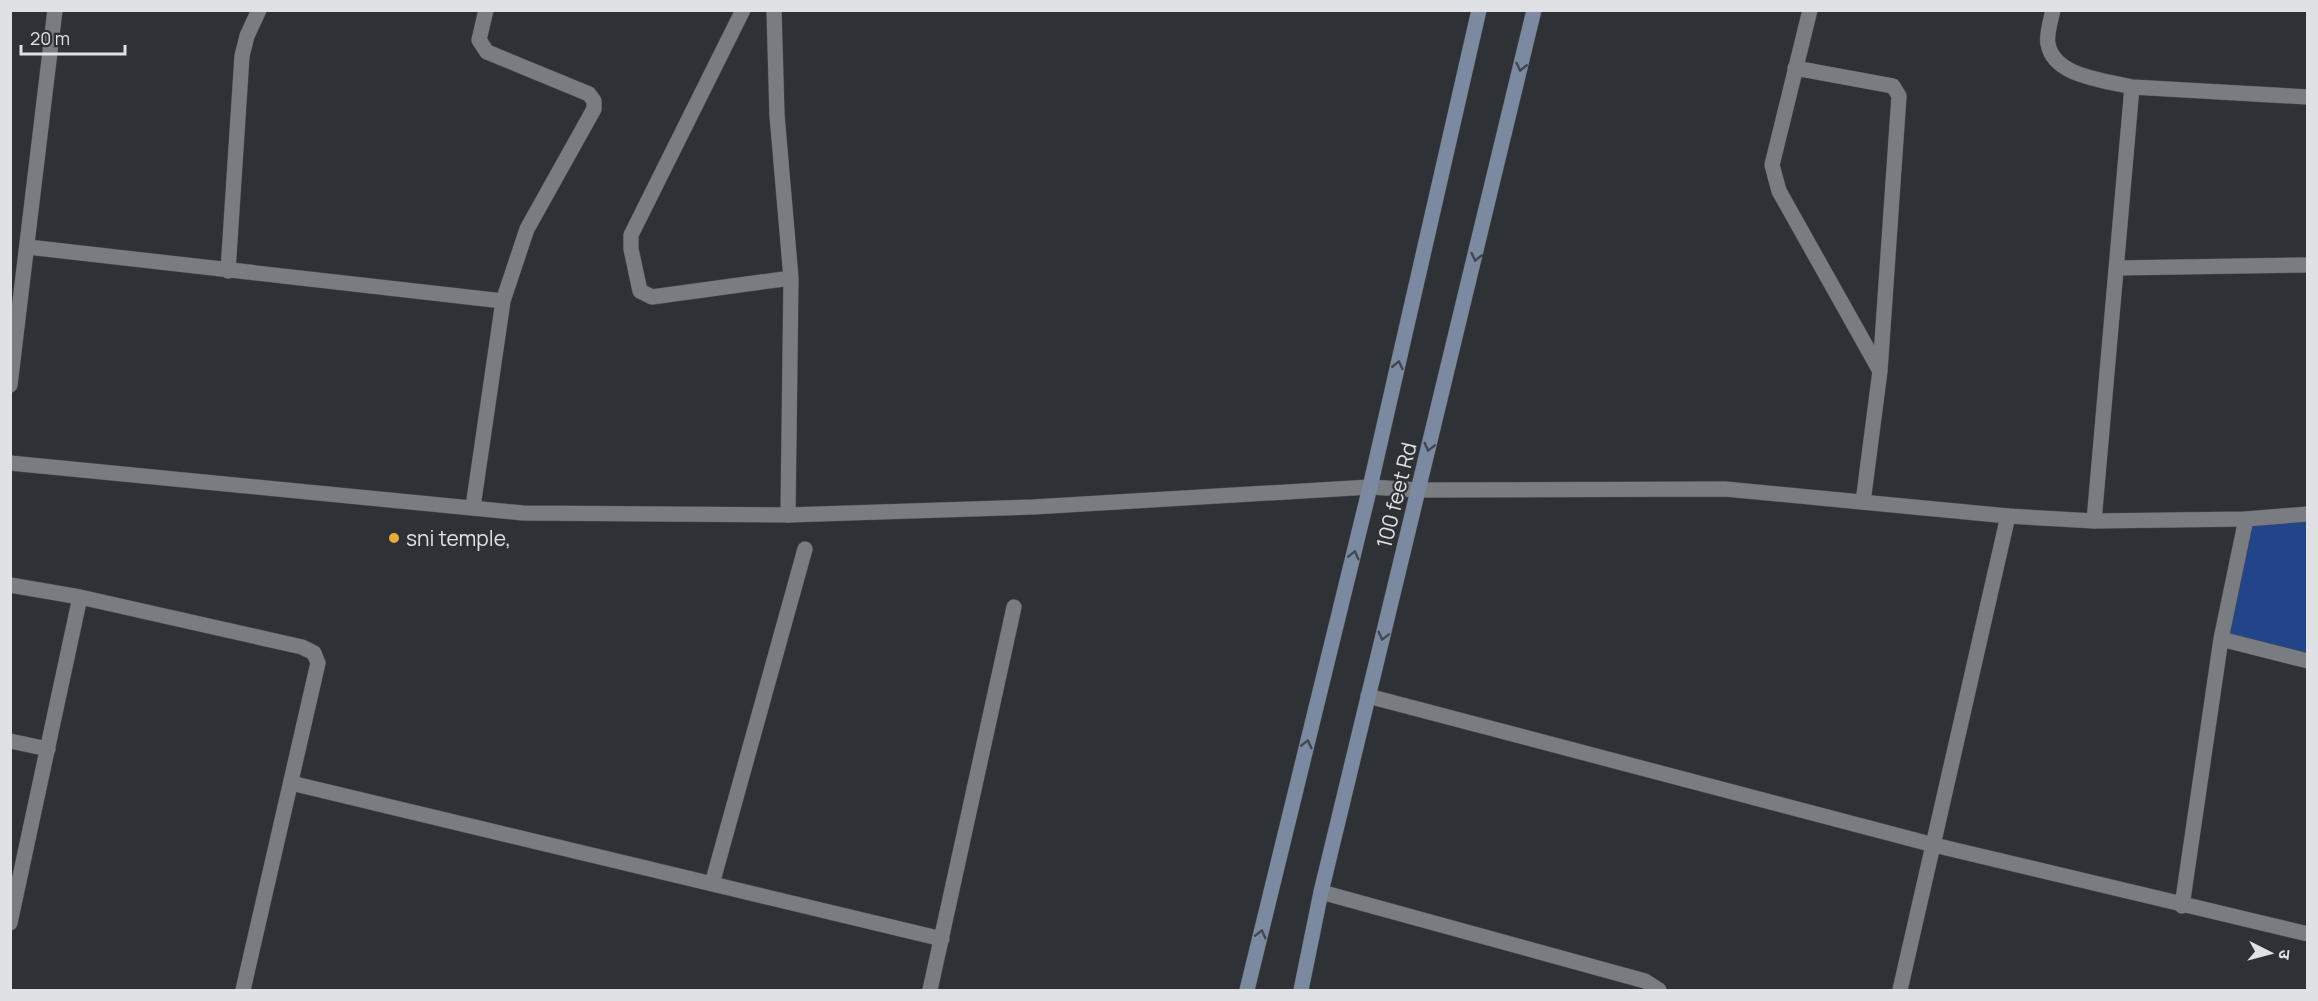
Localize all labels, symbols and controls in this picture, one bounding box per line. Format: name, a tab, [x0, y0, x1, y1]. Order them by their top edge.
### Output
scale bar	[21, 18, 124, 56]
text: 20 m	[30, 26, 70, 50]
one-way arrow	[1515, 62, 1528, 72]
one-way arrow	[1470, 252, 1483, 262]
one-way arrow	[1391, 360, 1404, 370]
street label: 100 feet Rd	[1369, 439, 1423, 551]
one-way arrow	[1424, 441, 1437, 451]
place label: sni temple,	[406, 524, 511, 552]
marker: sni temple,	[387, 531, 401, 545]
one-way arrow	[1346, 550, 1359, 560]
one-way arrow	[1378, 631, 1391, 641]
one-way arrow	[1300, 740, 1313, 750]
north arrow	[2240, 923, 2300, 983]
one-way arrow	[1253, 929, 1266, 939]
text: उ	[2273, 949, 2296, 961]

